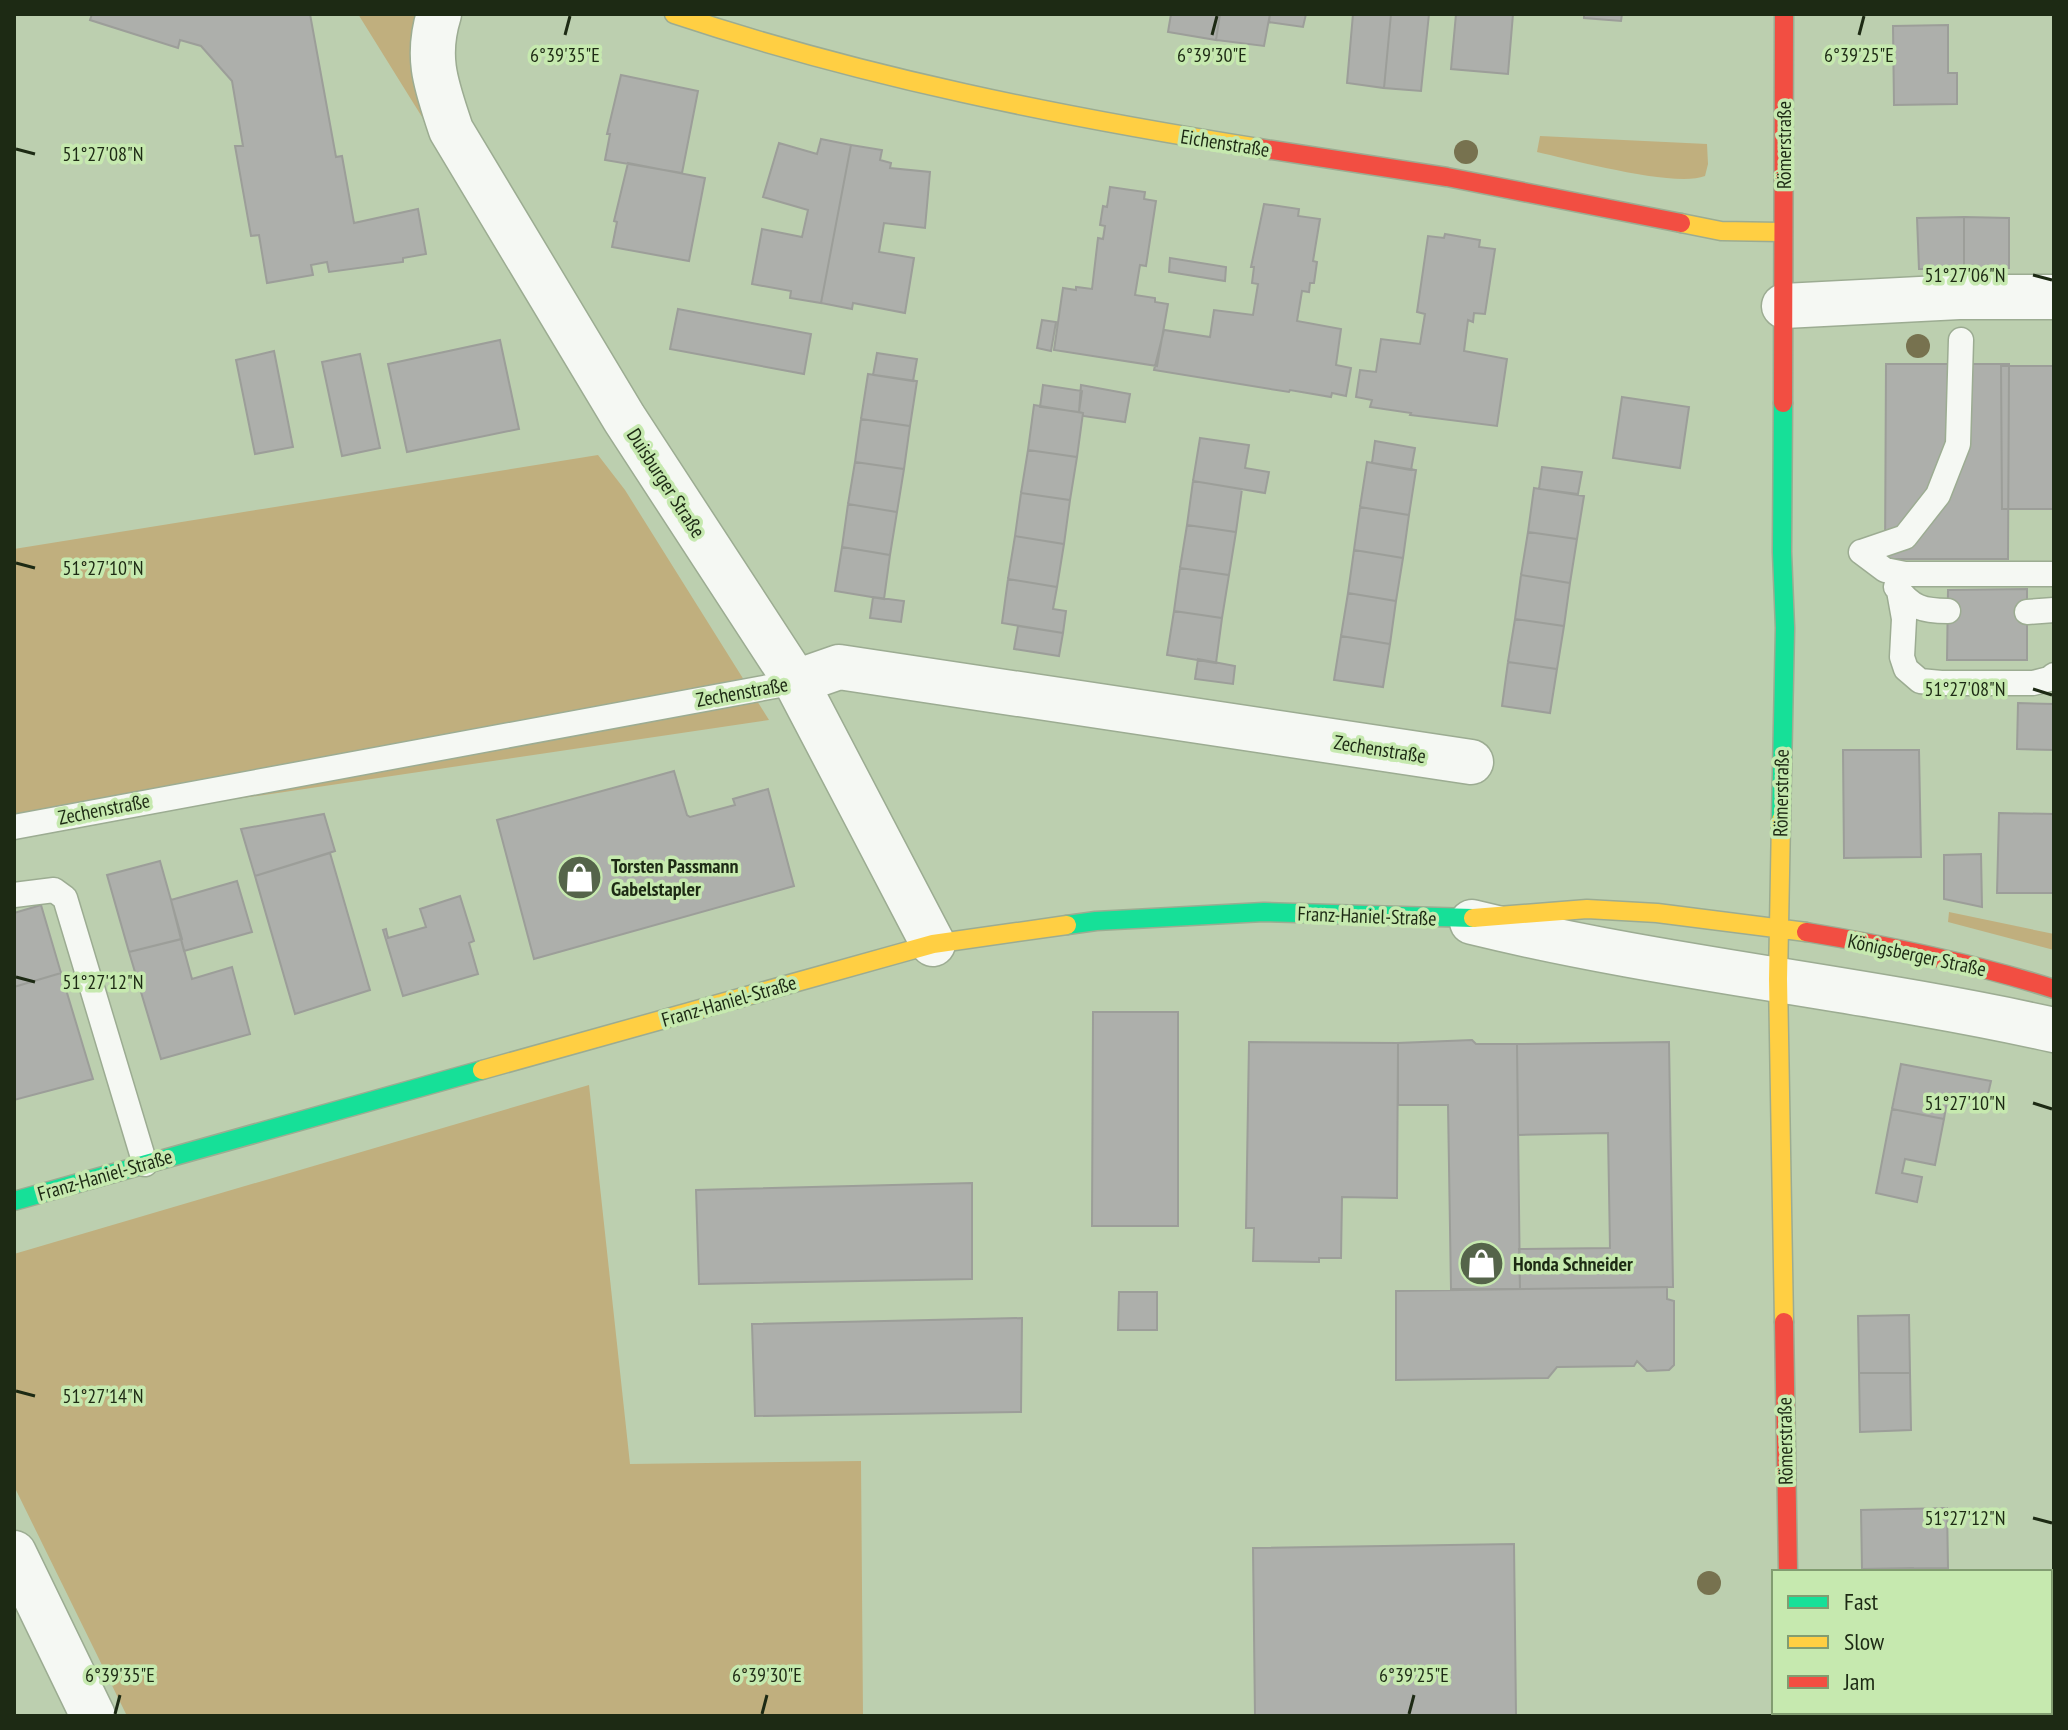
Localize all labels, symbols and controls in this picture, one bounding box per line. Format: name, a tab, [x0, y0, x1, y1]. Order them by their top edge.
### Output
text: 6°39'35"E	[530, 42, 600, 68]
text: 6°39'30"E	[1177, 42, 1247, 68]
text: 6°39'25"E	[1824, 42, 1894, 68]
street label: Römerstraße	[1771, 101, 1797, 189]
street label: Eichenstraße	[1179, 123, 1271, 163]
text: 51°27'08"N	[63, 141, 143, 167]
text: 51°27'06"N	[1925, 262, 2005, 288]
street label: Duisburger Straße	[621, 423, 711, 543]
text: 51°27'10"N	[63, 555, 143, 581]
street label: Zechenstraße	[694, 671, 790, 713]
text: 51°27'08"N	[1925, 676, 2005, 702]
street label: Zechenstraße	[1332, 729, 1428, 769]
street label: Römerstraße	[1767, 749, 1795, 837]
street label: Zechenstraße	[56, 787, 152, 831]
shop icon: Torsten Passmann Gabelstapler	[556, 853, 604, 901]
place label: Torsten Passmann Gabelstapler	[611, 853, 738, 902]
street label: Franz-Haniel-Straße	[1297, 901, 1437, 931]
street label: Königsberger Straße	[1845, 928, 1989, 982]
text: 51°27'12"N	[63, 969, 143, 995]
street label: Franz-Haniel-Straße	[659, 969, 799, 1033]
text: 51°27'10"N	[1925, 1090, 2005, 1116]
street label: Franz-Haniel-Straße	[35, 1143, 175, 1207]
shop icon: Honda Schneider	[1458, 1240, 1506, 1288]
place label: Honda Schneider	[1513, 1251, 1633, 1277]
text: 51°27'14"N	[63, 1383, 143, 1409]
street label: Römerstraße	[1771, 1397, 1799, 1485]
text: 51°27'12"N	[1925, 1505, 2005, 1531]
legend	[1772, 1570, 2052, 1714]
text: Fast	[1844, 1586, 1879, 1617]
text: Slow	[1844, 1626, 1885, 1657]
text: 6°39'35"E	[85, 1662, 155, 1688]
text: 6°39'30"E	[732, 1662, 802, 1688]
text: 6°39'25"E	[1379, 1662, 1449, 1688]
text: Jam	[1843, 1666, 1875, 1697]

